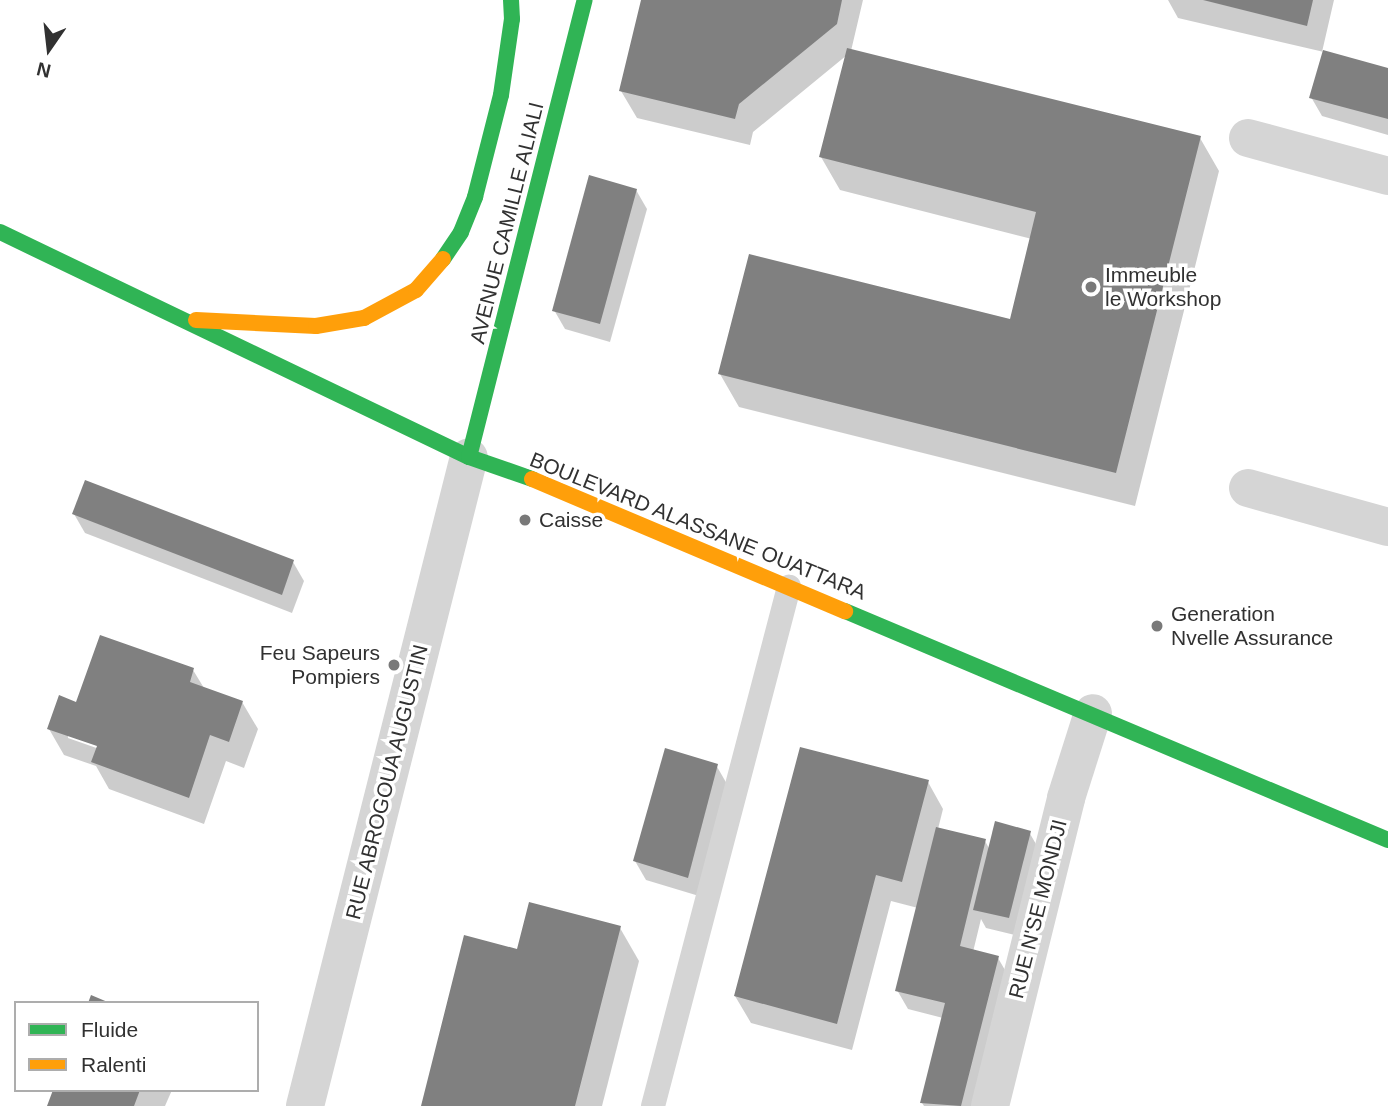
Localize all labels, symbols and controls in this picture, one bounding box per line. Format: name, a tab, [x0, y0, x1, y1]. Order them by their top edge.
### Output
north arrow	[14, 14, 84, 84]
text: N	[35, 58, 53, 82]
street label: AVENUE CAMILLE ALIALI	[465, 99, 549, 347]
place label: Immeuble le Workshop	[1105, 262, 1221, 312]
marker: Immeuble le Workshop	[1083, 279, 1099, 295]
street label: BOULEVARD ALASSANE OUATTARA	[526, 447, 870, 605]
place label: Caisse	[539, 507, 603, 533]
marker: Caisse	[517, 512, 533, 528]
place label: Generation Nvelle Assurance	[1171, 601, 1334, 651]
marker: Generation Nvelle Assurance	[1149, 618, 1165, 634]
place label: Feu Sapeurs Pompiers	[260, 640, 380, 690]
street label: RUE ABROGOUA AUGUSTIN	[340, 640, 434, 924]
marker: Feu Sapeurs Pompiers	[386, 657, 402, 673]
street label: RUE N'SE MONDJI	[1004, 817, 1072, 1001]
legend	[14, 1001, 259, 1092]
text: Fluide	[81, 1018, 138, 1041]
text: Ralenti	[81, 1053, 146, 1076]

